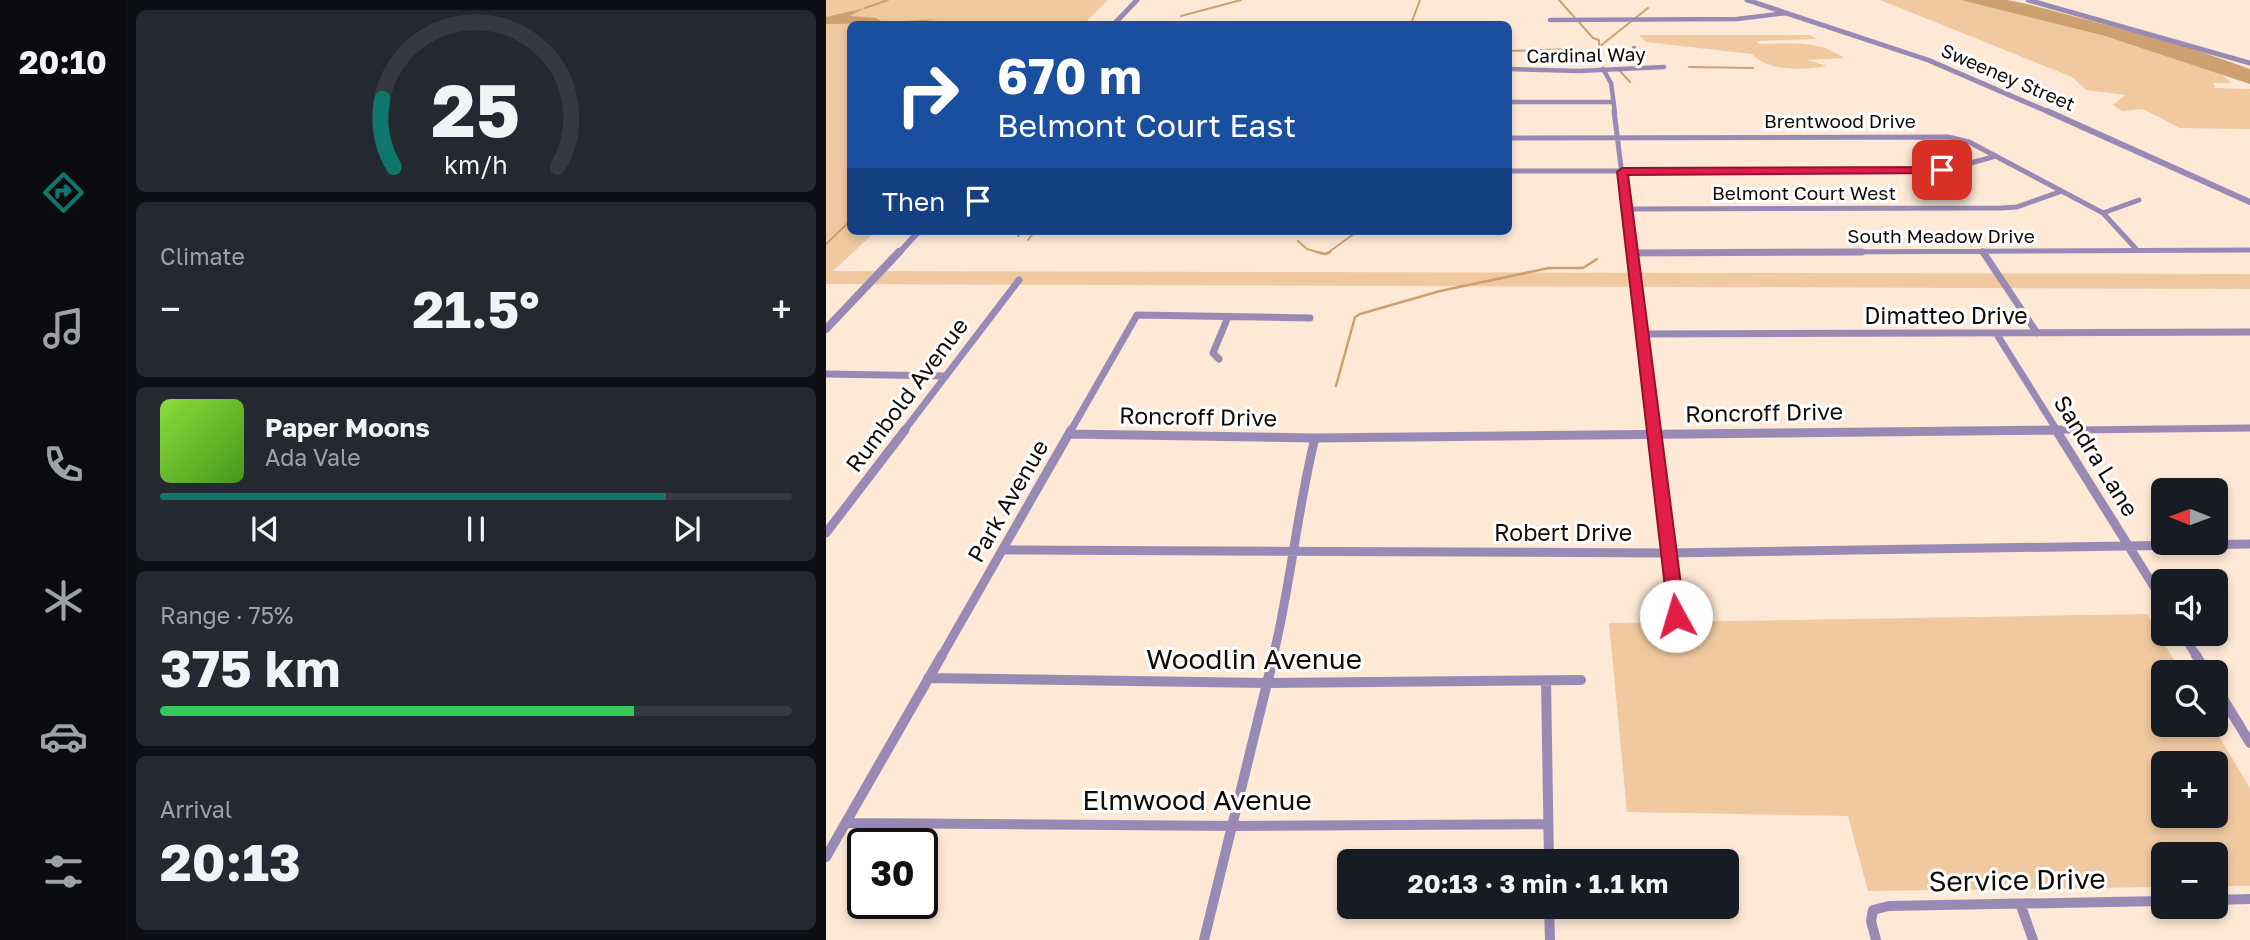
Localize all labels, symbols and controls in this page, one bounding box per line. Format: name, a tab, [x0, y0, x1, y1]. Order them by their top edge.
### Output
street label: Sweeney Street	[1938, 38, 2079, 115]
street label: Cardinal Way	[1526, 42, 1646, 67]
text: 20:10	[19, 43, 107, 81]
text: 670 m	[997, 46, 1142, 105]
icon: right	[882, 49, 973, 140]
text: 25	[432, 66, 520, 153]
text: Belmont Court East	[997, 106, 1296, 144]
street label: Brentwood Drive	[1764, 109, 1916, 132]
pin	[1912, 140, 1972, 200]
text: km/h	[444, 149, 508, 180]
icon: arrive	[1923, 151, 1961, 189]
icon: directions	[39, 168, 88, 217]
street label: Belmont Court West	[1712, 181, 1896, 204]
icon: arrive	[959, 182, 997, 220]
text: Then	[882, 186, 945, 217]
street label: South Meadow Drive	[1847, 224, 2035, 247]
text: Climate	[160, 242, 245, 270]
text: 21.5°	[412, 277, 540, 339]
text: −	[160, 286, 181, 331]
text: +	[771, 286, 792, 331]
street label: Dimatteo Drive	[1864, 301, 2028, 329]
icon: music	[39, 304, 88, 353]
street label: Rumbold Avenue	[839, 312, 973, 477]
street label: Sandra Lane	[2049, 390, 2145, 521]
street label: Roncroff Drive	[1685, 397, 1843, 427]
street label: Roncroff Drive	[1119, 401, 1277, 431]
text: Paper Moons	[265, 412, 430, 443]
street label: Park Avenue	[961, 434, 1053, 567]
icon: phone	[39, 440, 88, 489]
text: Ada Vale	[265, 443, 361, 471]
north arrow	[2151, 478, 2228, 555]
map controls	[2151, 478, 2228, 919]
icon: previous	[246, 510, 284, 548]
icon: pause	[457, 510, 495, 548]
icon: next	[668, 510, 706, 548]
street label: Robert Drive	[1494, 518, 1632, 546]
button: sound	[2151, 569, 2228, 646]
icon: climate	[39, 576, 88, 625]
position arrow	[1639, 579, 1713, 653]
text: Range · 75%	[160, 601, 293, 629]
text: 375 km	[160, 636, 340, 698]
street label: Woodlin Avenue	[1146, 642, 1362, 675]
button: search	[2151, 660, 2228, 737]
icon: car	[39, 712, 88, 761]
button: +	[2151, 751, 2228, 828]
street label: Elmwood Avenue	[1082, 783, 1312, 816]
text: Arrival	[160, 795, 232, 823]
speed limit sign: 30	[847, 828, 938, 919]
text: 20:13	[160, 830, 301, 892]
button: −	[2151, 842, 2228, 919]
icon: filters	[39, 847, 88, 896]
street label: Service Drive	[1928, 861, 2106, 898]
text: 20:13 · 3 min · 1.1 km	[1408, 868, 1668, 899]

